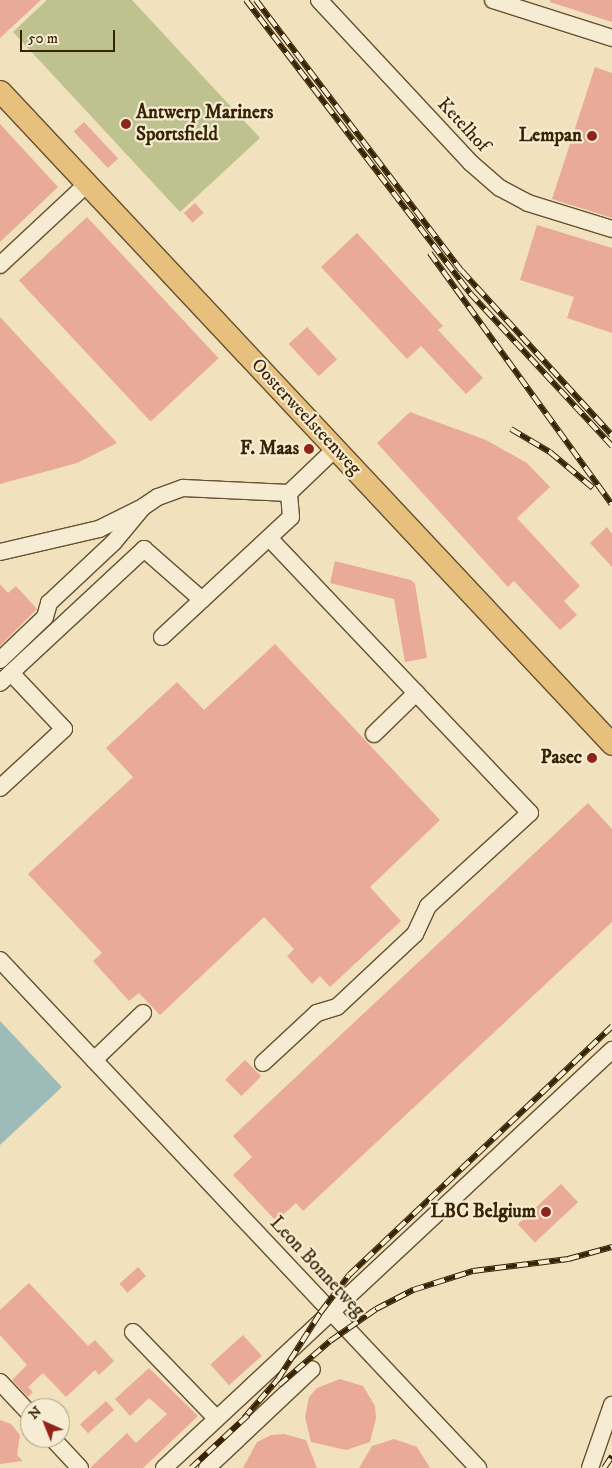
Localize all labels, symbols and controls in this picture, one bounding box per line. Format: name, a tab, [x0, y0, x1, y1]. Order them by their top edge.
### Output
scale bar	[22, 20, 118, 52]
text: 50 m	[28, 29, 58, 48]
street label: Ketelhof	[432, 93, 494, 157]
place label: Antwerp Mariners Sportsfield	[136, 102, 273, 146]
marker: Antwerp Mariners Sportsfield	[120, 118, 132, 130]
place label: Lempan	[519, 125, 582, 147]
marker: Lempan	[586, 130, 598, 142]
street label: Oosterweelsteenweg	[246, 354, 366, 480]
place label: F. Maas	[240, 438, 299, 460]
marker: F. Maas	[303, 443, 315, 455]
place label: Pasec	[541, 747, 582, 769]
marker: Pasec	[586, 752, 598, 764]
place label: LBC Belgium	[430, 1201, 536, 1223]
marker: LBC Belgium	[540, 1206, 552, 1218]
street label: Leon Bonnetweg	[265, 1212, 369, 1322]
north arrow	[20, 1398, 70, 1448]
text: N	[25, 1402, 46, 1423]

